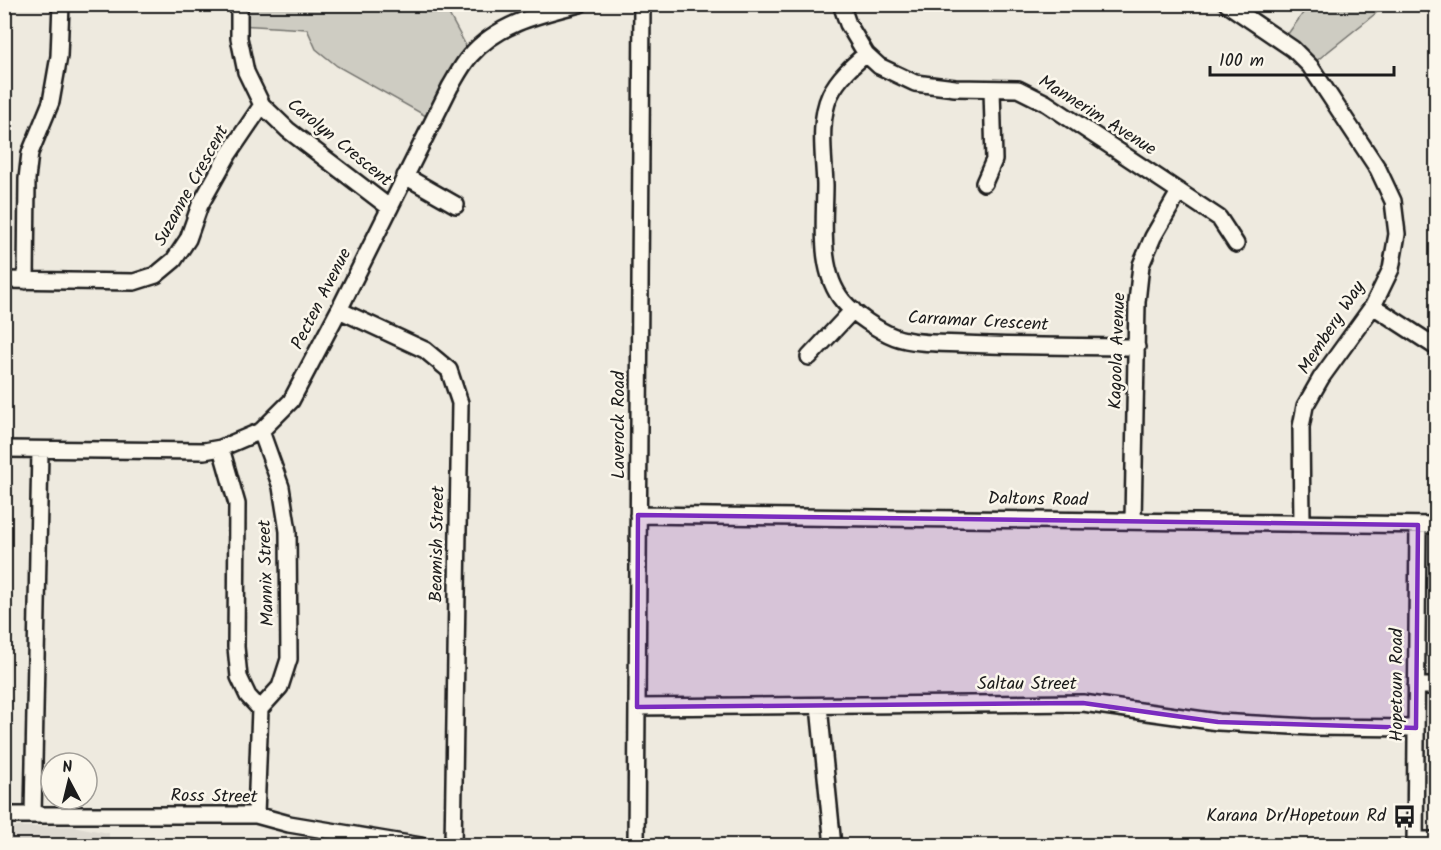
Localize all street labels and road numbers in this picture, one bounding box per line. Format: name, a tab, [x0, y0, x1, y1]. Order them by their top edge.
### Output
street label: Mannerim Avenue	[1032, 68, 1162, 164]
street label: Carolyn Crescent	[280, 91, 399, 195]
street label: Suzanne Crescent	[147, 119, 238, 252]
street label: Pecten Avenue	[284, 243, 360, 355]
street label: Membery Way	[1291, 275, 1374, 381]
street label: Kagoola Avenue	[1101, 292, 1135, 410]
street label: Carramar Crescent	[907, 304, 1050, 340]
street label: Laverock Road	[605, 370, 634, 479]
street label: Beamish Street	[422, 484, 454, 603]
street label: Daltons Road	[988, 485, 1089, 515]
street label: Mannix Street	[251, 518, 283, 627]
street label: Hopetoun Road	[1383, 627, 1412, 742]
street label: Saltau Street	[977, 670, 1078, 699]
street label: Ross Street	[170, 782, 259, 812]

